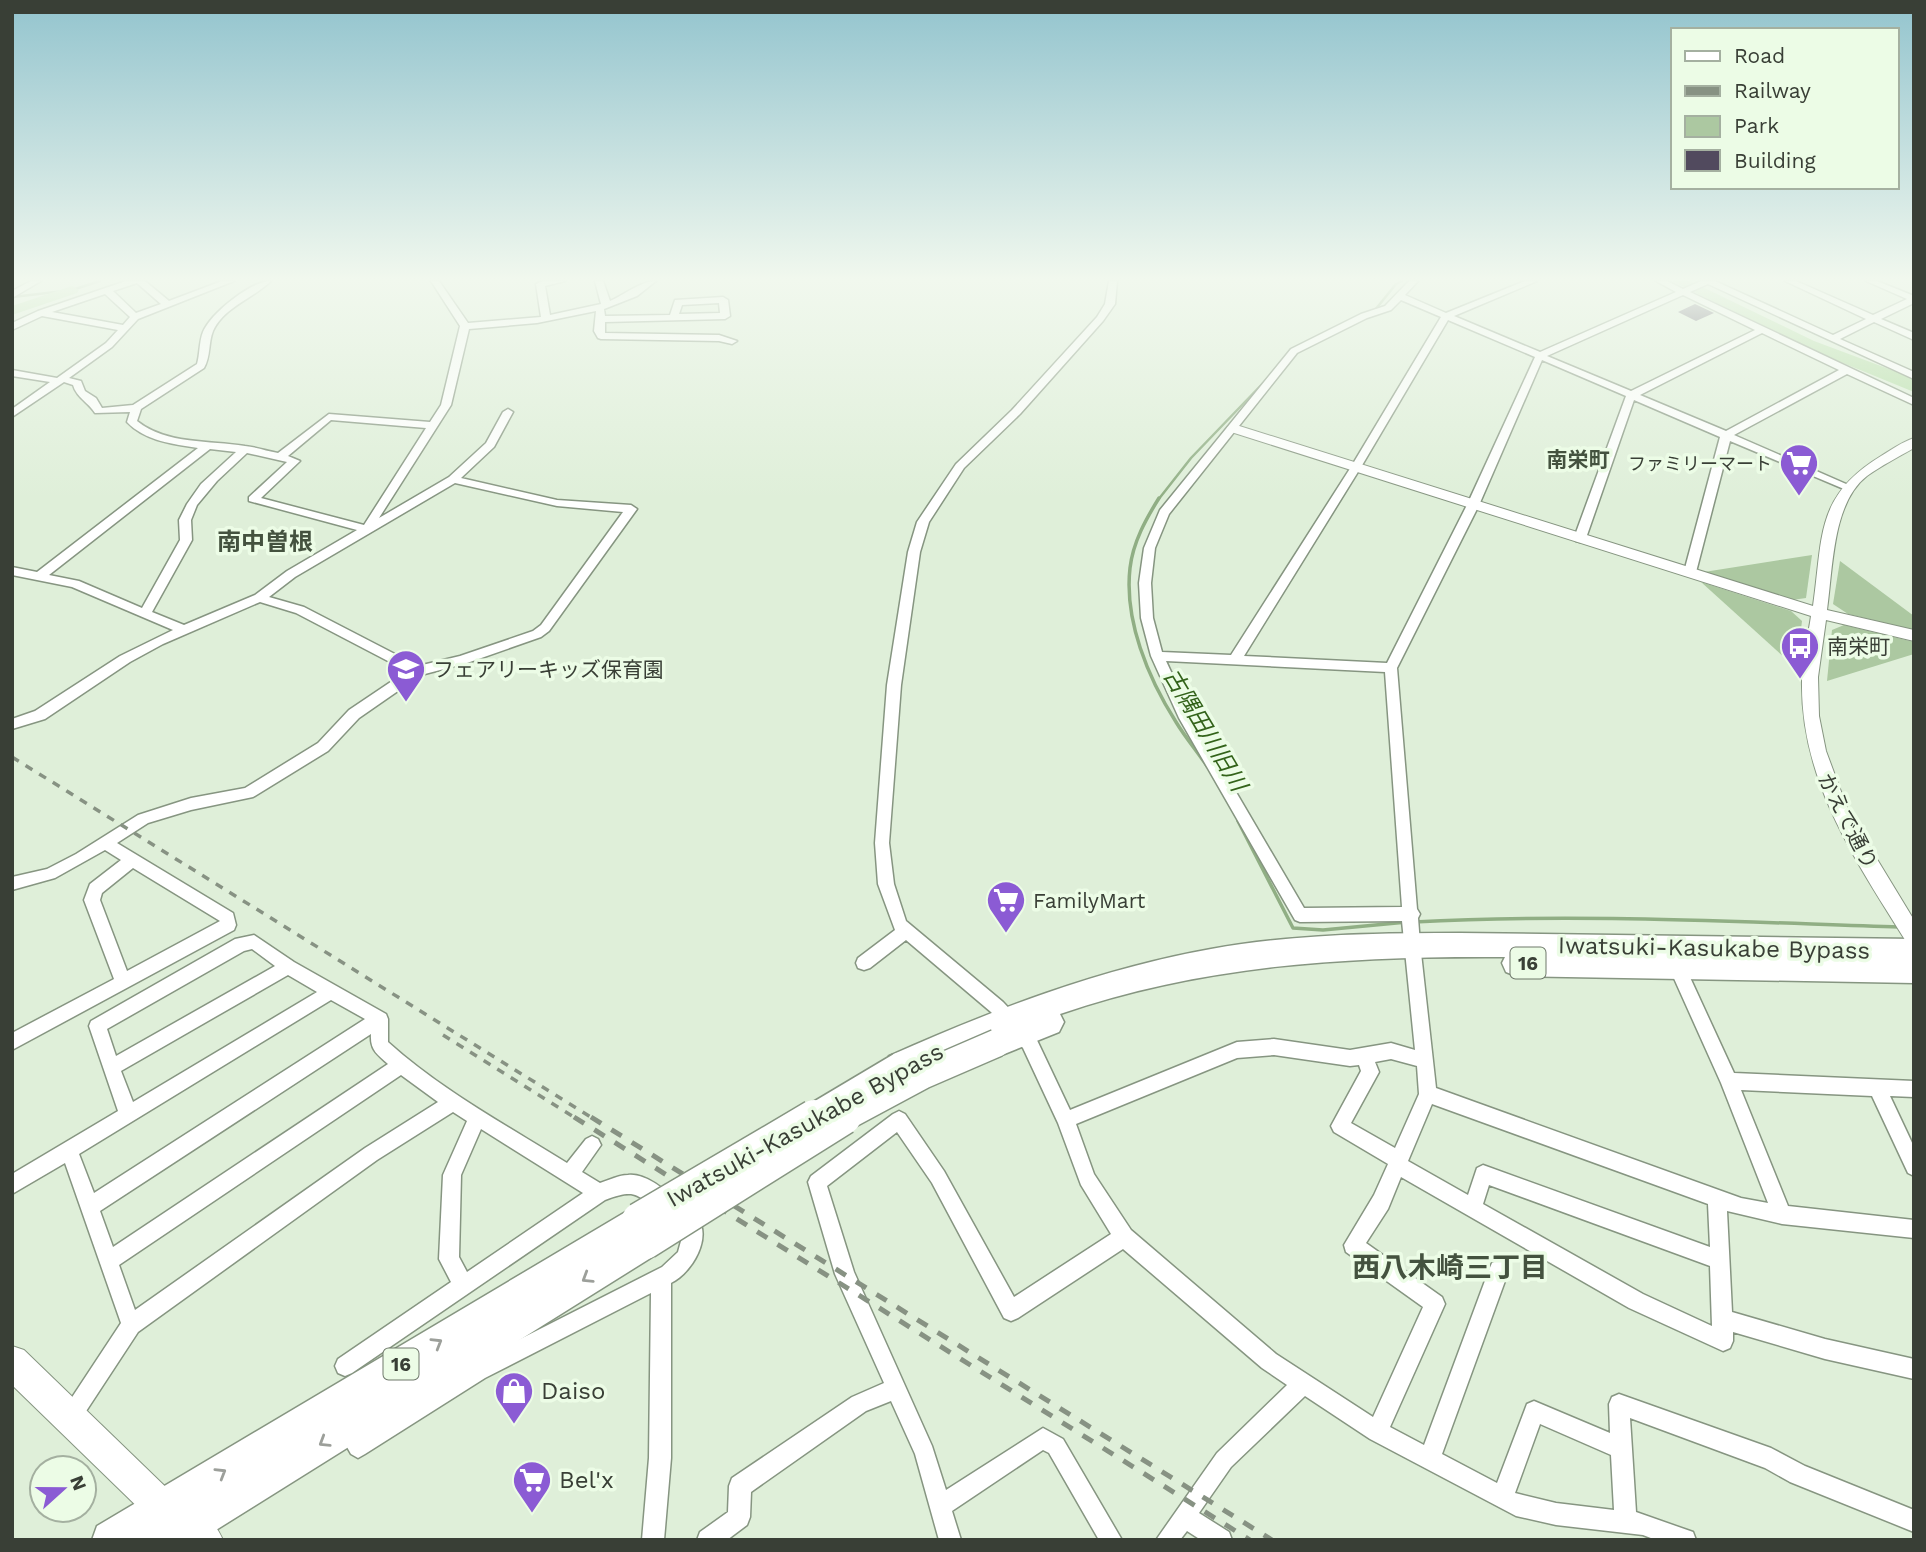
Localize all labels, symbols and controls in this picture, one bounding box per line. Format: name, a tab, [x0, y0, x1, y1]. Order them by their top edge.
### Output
legend	[1671, 28, 1898, 189]
text: Road	[1734, 43, 1785, 68]
text: Railway	[1734, 78, 1811, 103]
text: Park	[1734, 113, 1779, 138]
text: Building	[1734, 148, 1816, 173]
supermarket icon: ファミリーマート	[1778, 442, 1820, 497]
district label: 南栄町	[1547, 447, 1610, 472]
place label: ファミリーマート	[1628, 453, 1772, 474]
district label: 南中曽根	[217, 528, 313, 556]
bus stop icon: 南栄町	[1779, 625, 1821, 680]
place label: 南栄町	[1827, 634, 1890, 659]
school or university icon: フェアリーキッズ保育園	[385, 648, 427, 703]
place label: フェアリーキッズ保育園	[433, 657, 664, 682]
water label: 古隅田川旧川	[1158, 664, 1254, 799]
street label: かえで通り	[1813, 769, 1883, 873]
supermarket icon: FamilyMart	[985, 879, 1027, 934]
place label: FamilyMart	[1033, 888, 1146, 913]
street label: Iwatsuki-Kasukabe Bypass	[1558, 931, 1870, 965]
road number: 16	[1510, 948, 1546, 979]
street label: Iwatsuki-Kasukabe Bypass	[662, 1037, 948, 1213]
district label: 西八木崎三丁目	[1352, 1251, 1548, 1284]
one-way arrow	[582, 1270, 595, 1283]
one-way arrow	[430, 1338, 443, 1351]
road number: 16	[384, 1348, 418, 1380]
shop icon: Daiso	[493, 1370, 535, 1425]
place label: Daiso	[541, 1377, 605, 1405]
one-way arrow	[318, 1434, 331, 1447]
north arrow	[28, 1454, 98, 1524]
supermarket icon: Bel'x	[511, 1459, 553, 1514]
place label: Bel'x	[559, 1466, 614, 1494]
one-way arrow	[214, 1468, 227, 1481]
text: N	[65, 1472, 92, 1494]

